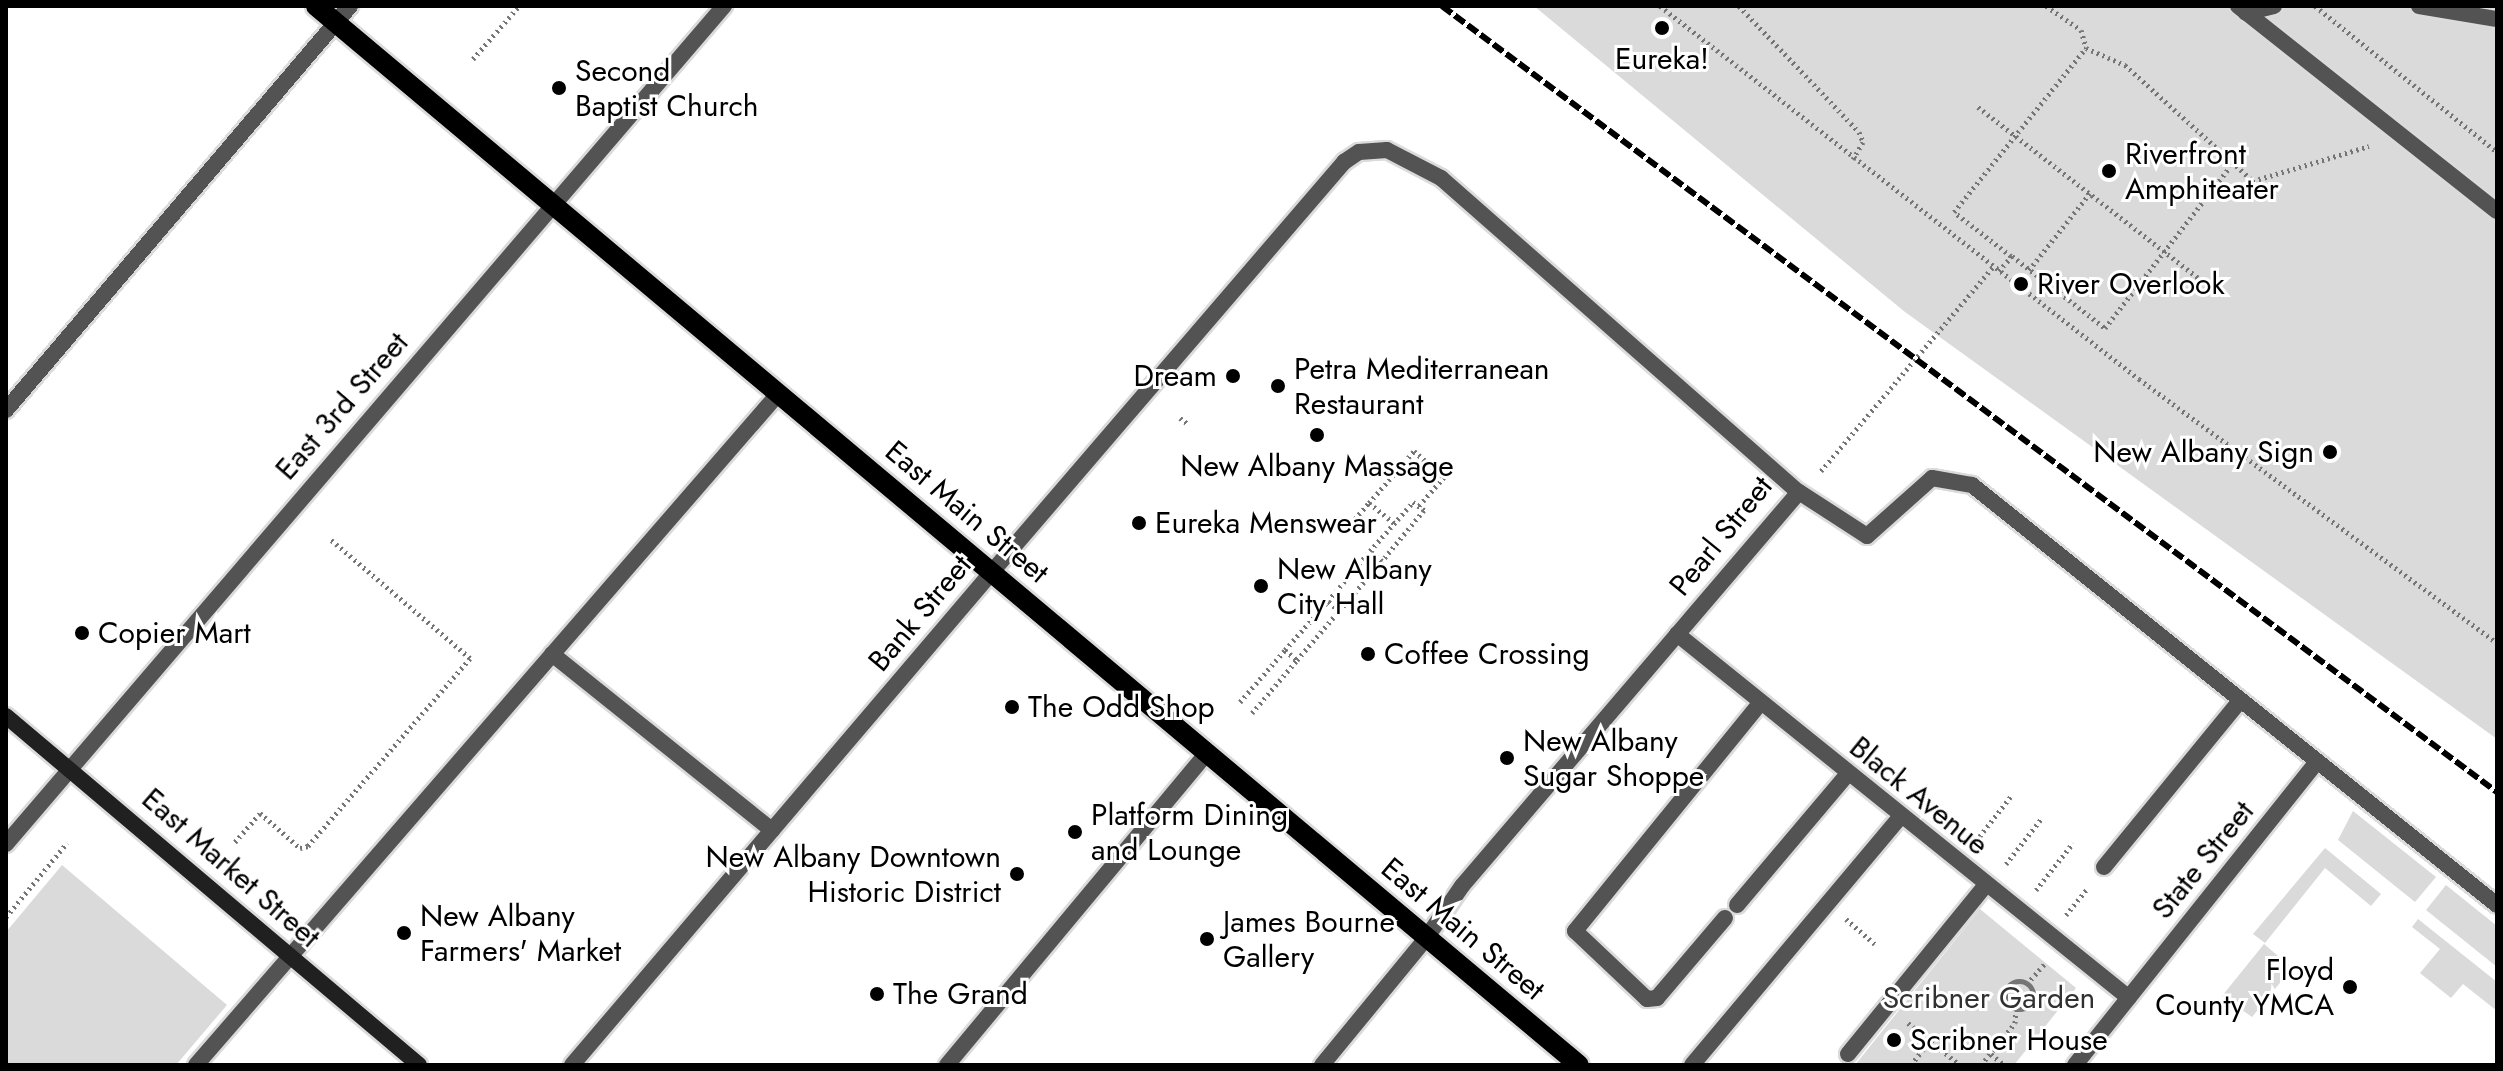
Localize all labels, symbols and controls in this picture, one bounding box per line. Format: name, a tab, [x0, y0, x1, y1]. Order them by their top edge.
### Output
marker: Eureka!	[1653, 19, 1671, 37]
place label: Eureka!	[1615, 41, 1709, 77]
place label: Second Baptist Church	[575, 53, 759, 124]
marker: Second Baptist Church	[550, 79, 568, 97]
place label: Riverfront Amphiteater	[2125, 136, 2279, 206]
marker: Riverfront Amphiteater	[2100, 162, 2118, 180]
place label: River Overlook	[2037, 266, 2225, 302]
marker: River Overlook	[2012, 275, 2030, 293]
street label: East 3rd Street	[268, 325, 416, 487]
place label: Petra Mediterranean Restaurant	[1294, 351, 1550, 422]
place label: Dream	[1133, 358, 1217, 394]
marker: Dream	[1224, 367, 1242, 385]
marker: Petra Mediterranean Restaurant	[1269, 377, 1287, 395]
marker: New Albany Massage	[1308, 426, 1326, 444]
street label: East Main Street	[878, 433, 1056, 591]
place label: New Albany Sign	[2093, 434, 2314, 470]
marker: New Albany Sign	[2321, 443, 2339, 461]
place label: New Albany Massage	[1180, 448, 1454, 484]
street label: Pearl Street	[1662, 469, 1780, 603]
place label: Eureka Menswear	[1155, 505, 1377, 541]
marker: Eureka Menswear	[1130, 514, 1148, 532]
street label: Bank Street	[861, 548, 979, 678]
place label: New Albany City Hall	[1277, 551, 1432, 622]
marker: New Albany City Hall	[1252, 577, 1270, 595]
place label: Copier Mart	[98, 615, 251, 651]
marker: Copier Mart	[73, 624, 91, 642]
place label: Coffee Crossing	[1384, 636, 1590, 672]
marker: Coffee Crossing	[1359, 645, 1377, 663]
place label: The Odd Shop	[1028, 689, 1215, 725]
marker: The Odd Shop	[1003, 698, 1021, 716]
place label: New Albany Sugar Shoppe	[1523, 723, 1704, 794]
street label: Black Avenue	[1842, 729, 1996, 863]
marker: New Albany Sugar Shoppe	[1498, 749, 1516, 767]
street label: East Market Street	[135, 781, 327, 955]
street label: State Street	[2145, 794, 2261, 926]
place label: Platform Dining and Lounge	[1091, 797, 1288, 868]
marker: Platform Dining and Lounge	[1066, 823, 1084, 841]
place label: New Albany Downtown Historic District	[706, 839, 1001, 910]
street label: East Main Street	[1374, 850, 1552, 1008]
marker: New Albany Downtown Historic District	[1008, 865, 1026, 883]
place label: New Albany Farmers' Market	[420, 898, 621, 968]
place label: James Bourne Gallery	[1223, 904, 1395, 974]
marker: New Albany Farmers' Market	[395, 924, 413, 942]
marker: James Bourne Gallery	[1198, 930, 1216, 948]
place label: Floyd County YMCA	[2155, 952, 2334, 1022]
place label: The Grand	[893, 976, 1028, 1012]
marker: Floyd County YMCA	[2341, 978, 2359, 996]
park label: Scribner Garden	[1883, 980, 2095, 1016]
marker: The Grand	[868, 985, 886, 1003]
place label: Scribner House	[1910, 1022, 2108, 1058]
marker: Scribner House	[1885, 1031, 1903, 1049]

